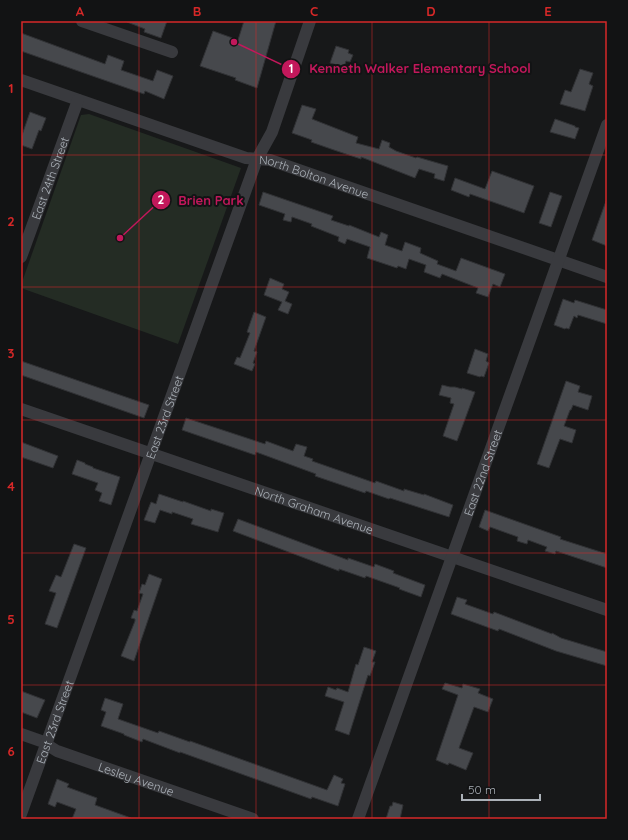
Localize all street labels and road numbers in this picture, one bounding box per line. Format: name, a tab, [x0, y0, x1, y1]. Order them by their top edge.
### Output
street label: East 24th Street	[28, 135, 72, 221]
street label: North Bolton Avenue	[259, 152, 371, 201]
street label: East 23rd Street	[142, 373, 186, 461]
street label: East 22nd Street	[460, 427, 505, 518]
street label: North Graham Avenue	[253, 482, 376, 537]
street label: East 23rd Street	[32, 678, 76, 766]
street label: Lesley Avenue	[96, 758, 176, 799]

